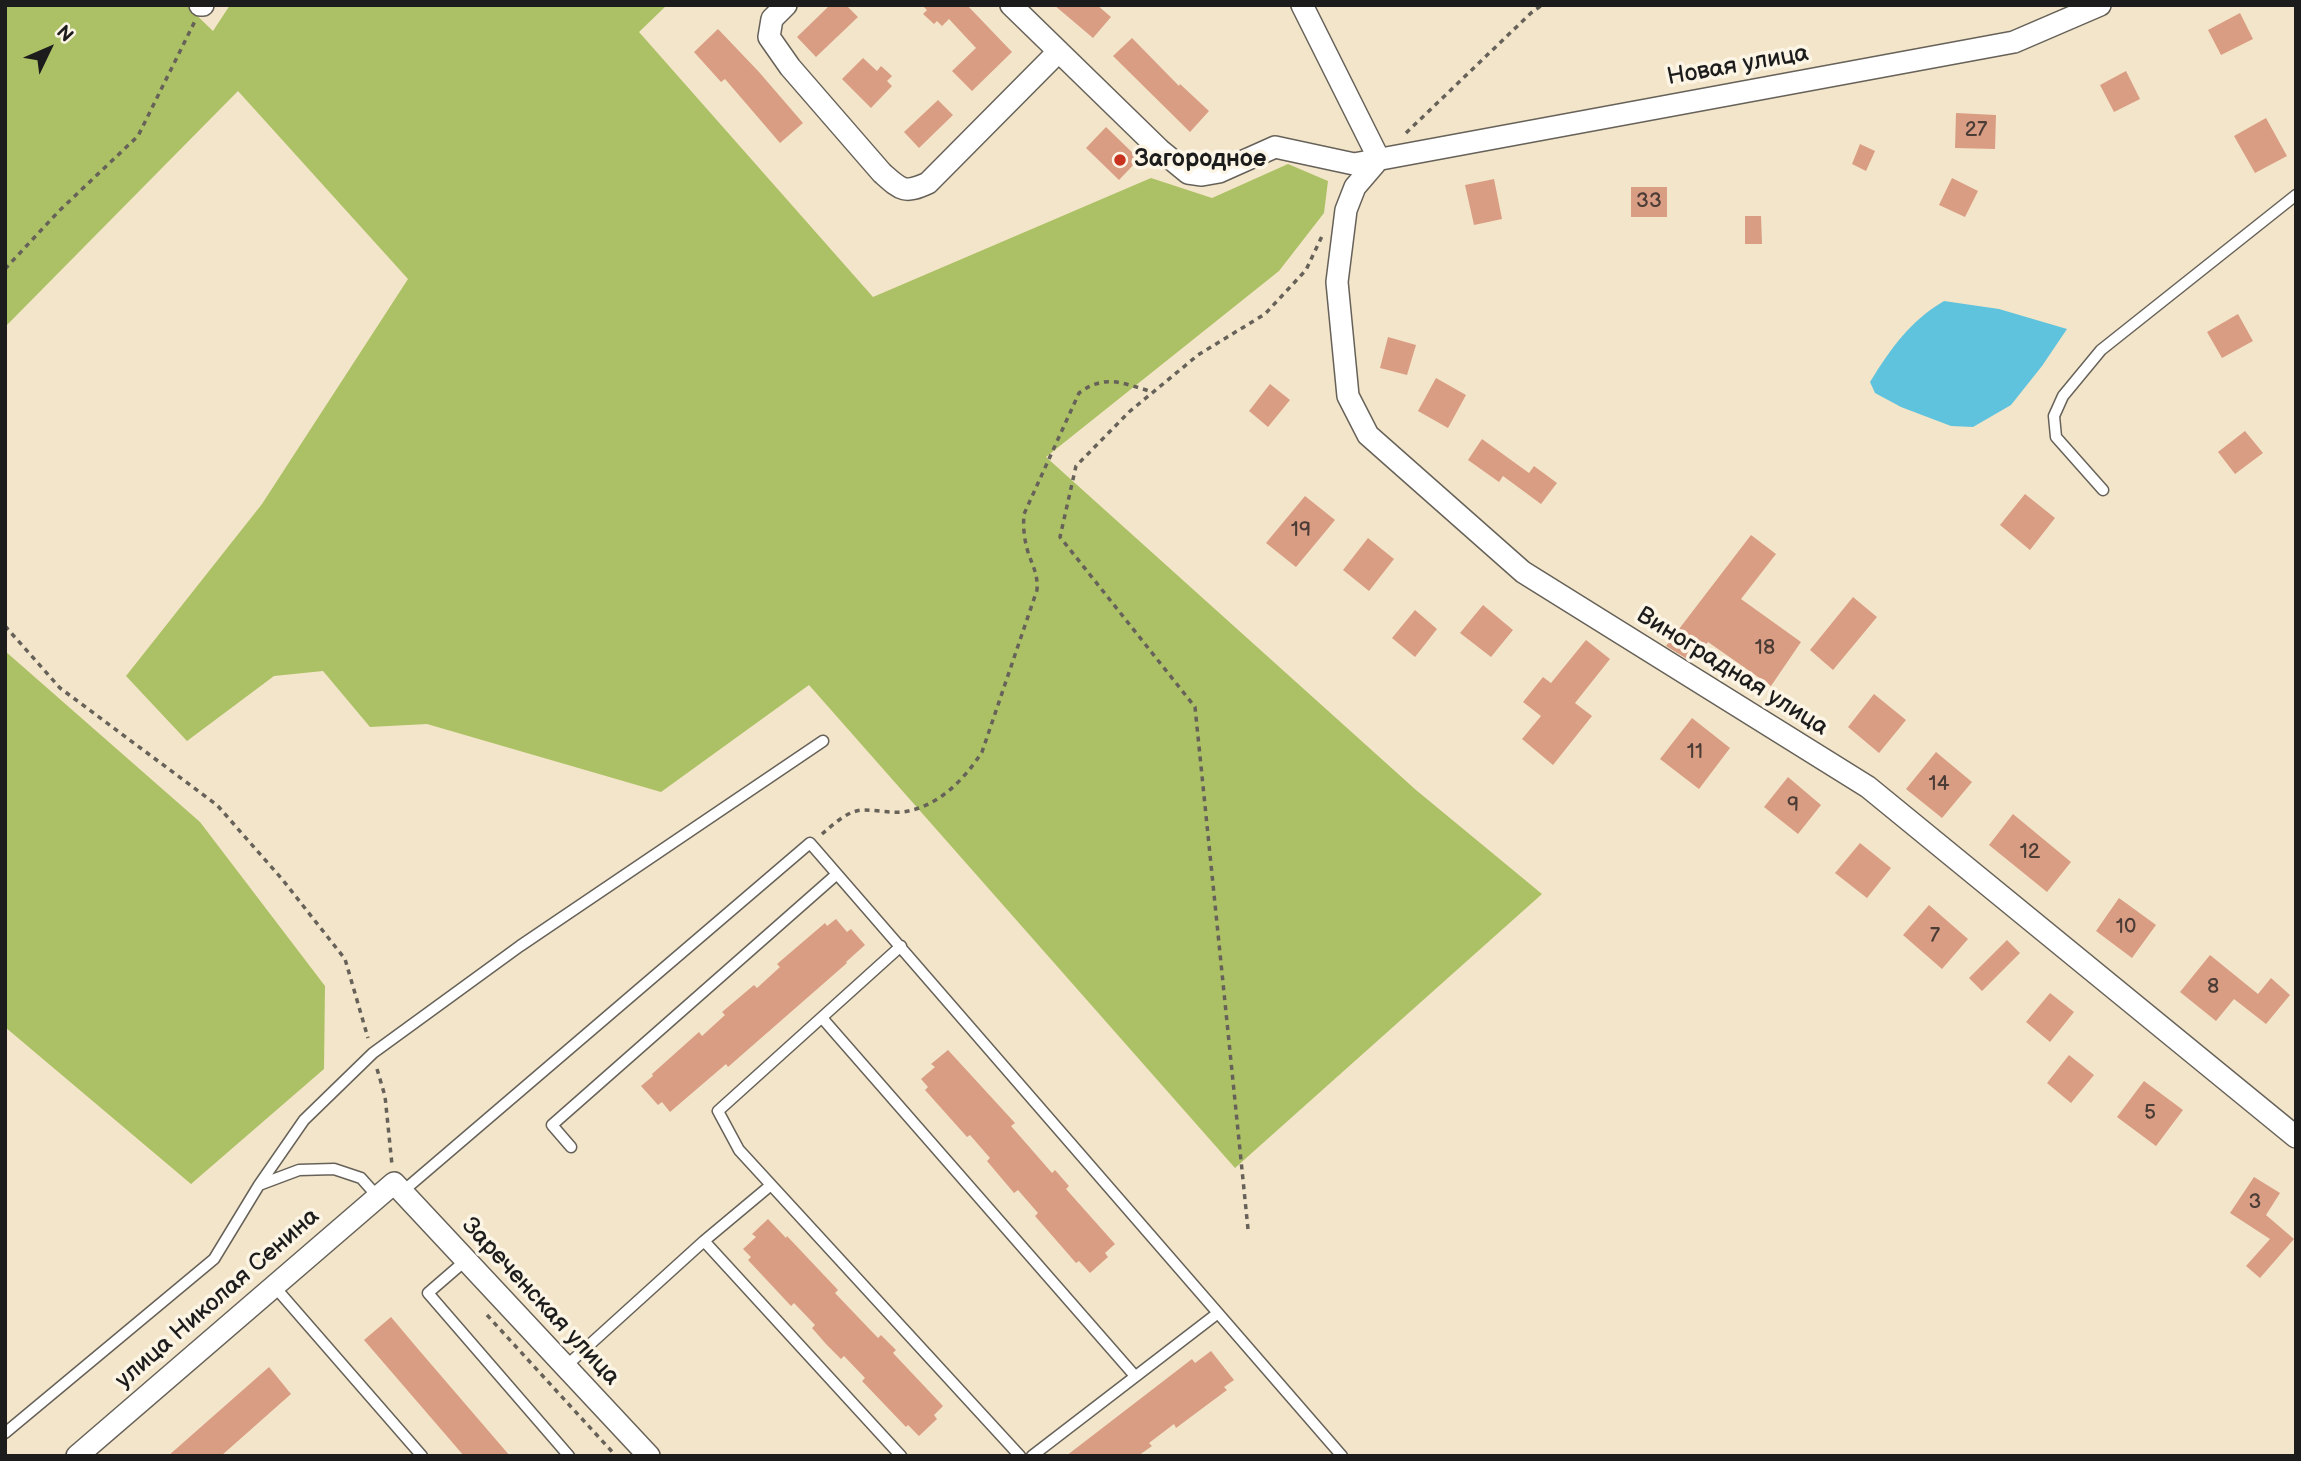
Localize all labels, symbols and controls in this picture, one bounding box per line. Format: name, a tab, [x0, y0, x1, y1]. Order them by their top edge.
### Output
north arrow	[14, 14, 84, 84]
text: N	[51, 21, 78, 47]
street label: Новая улица	[1665, 39, 1811, 93]
house number: 27	[1965, 118, 1987, 144]
place label: Загородное	[1134, 146, 1266, 174]
marker: Загородное	[1112, 152, 1128, 168]
house number: 33	[1636, 189, 1662, 215]
house number: 19	[1291, 518, 1311, 544]
street label: Виноградная улица	[1631, 601, 1833, 743]
house number: 18	[1755, 636, 1775, 662]
house number: 11	[1687, 740, 1703, 766]
house number: 14	[1929, 772, 1949, 798]
house number: 9	[1787, 793, 1799, 819]
house number: 12	[2020, 840, 2040, 866]
house number: 10	[2116, 915, 2136, 941]
house number: 7	[1930, 924, 1940, 950]
house number: 8	[2207, 975, 2219, 1001]
house number: 5	[2144, 1101, 2156, 1127]
house number: 3	[2249, 1190, 2261, 1216]
street label: улица Николая Сенина	[110, 1203, 326, 1395]
street label: Зареченская улица	[455, 1212, 625, 1392]

